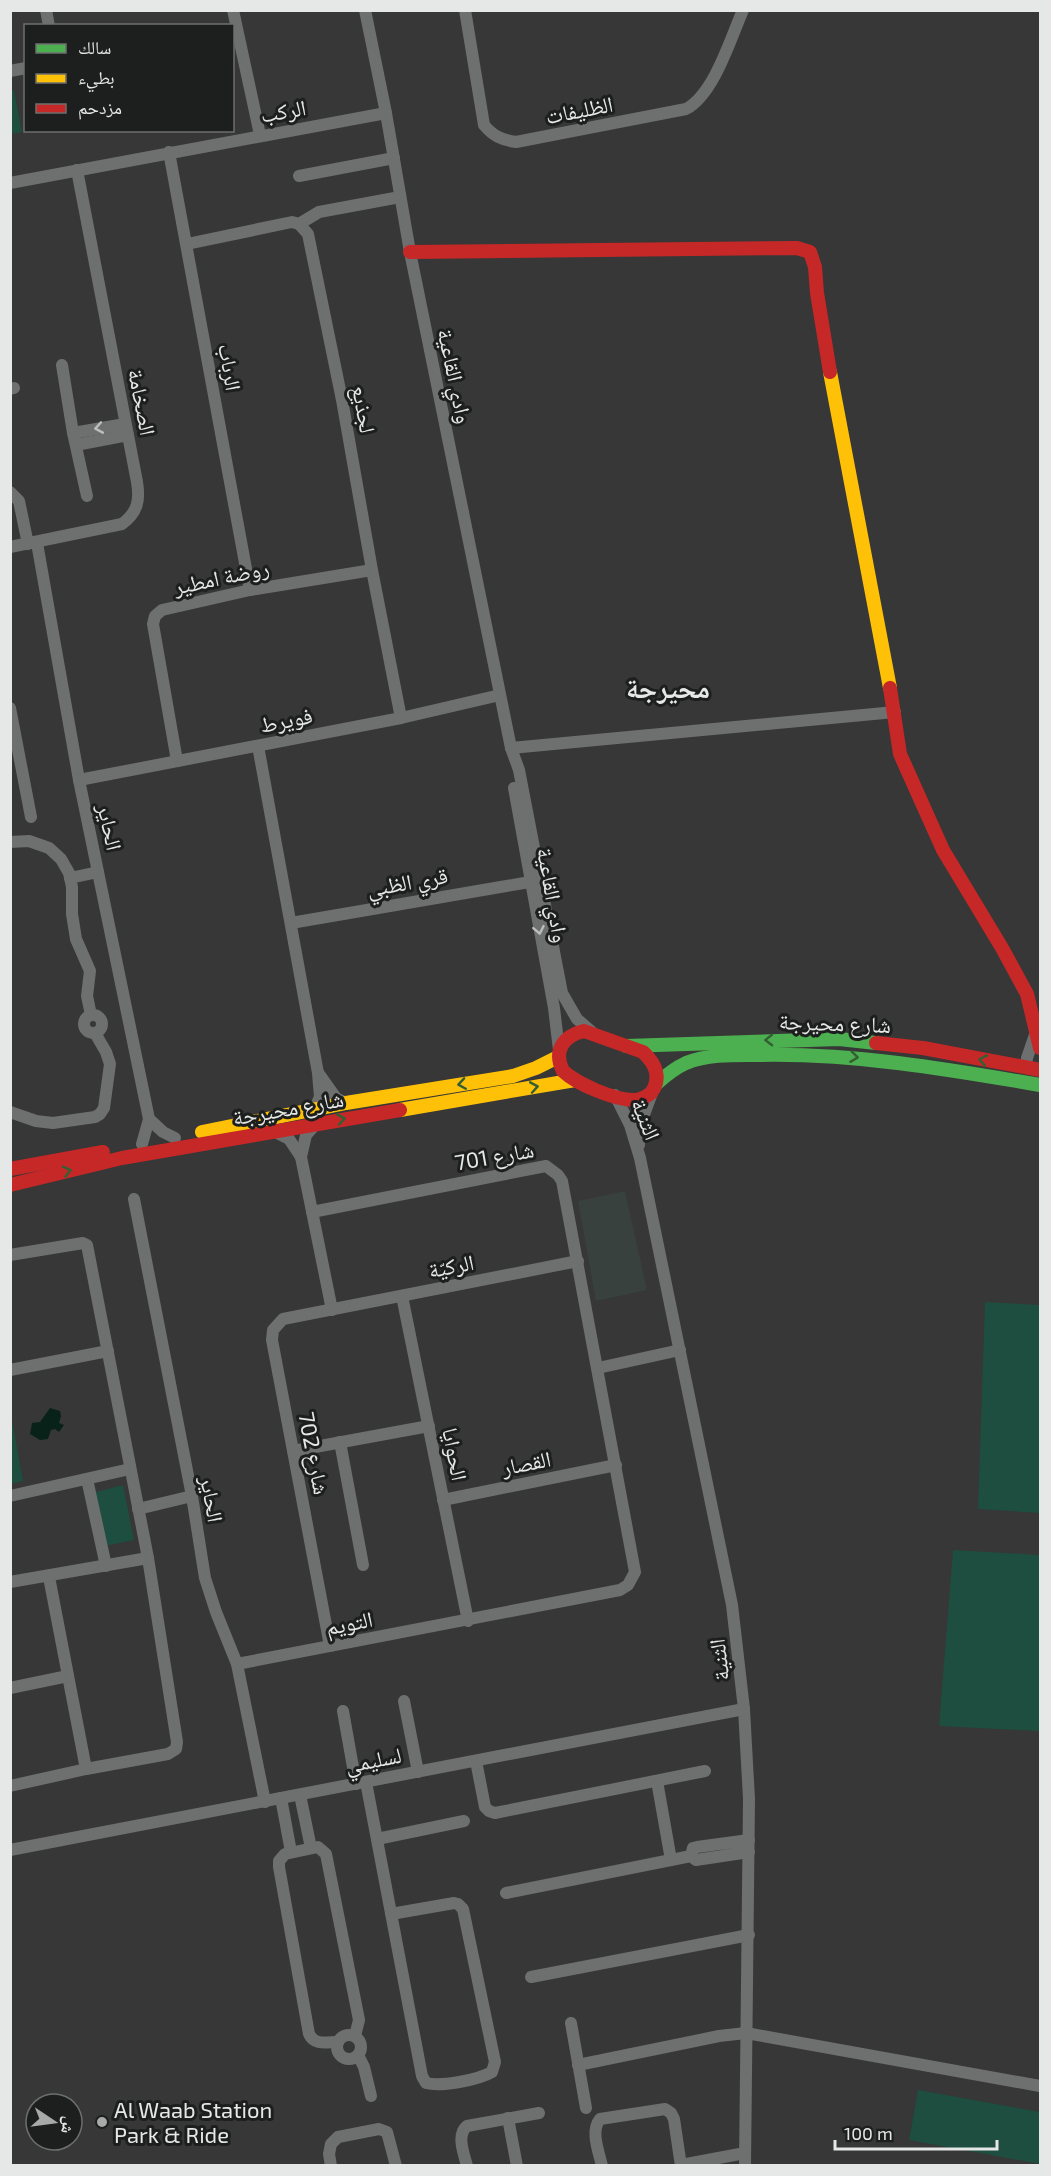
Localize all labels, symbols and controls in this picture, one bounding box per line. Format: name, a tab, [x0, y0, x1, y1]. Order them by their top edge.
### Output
legend	[24, 24, 234, 132]
text: سالك	[78, 36, 111, 58]
text: بطيء	[78, 66, 115, 93]
street label: الظليفات	[543, 90, 615, 129]
street label: الركب	[258, 93, 308, 128]
text: مزدحم	[78, 96, 122, 120]
street label: وادي القاعية	[428, 326, 479, 427]
street label: الرباب	[213, 341, 248, 393]
street label: الصخامة	[124, 367, 162, 437]
street label: لجذيع	[346, 383, 382, 435]
one-way arrow	[95, 421, 105, 434]
street label: روضة امطير	[170, 553, 271, 600]
district label: محيرجة	[626, 670, 710, 705]
street label: فويرط	[258, 701, 315, 738]
street label: الحاير	[92, 801, 129, 853]
street label: وادي القاعية	[527, 845, 575, 946]
street label: قري الظبي	[364, 861, 451, 906]
one-way arrow	[532, 925, 545, 935]
street label: شارع محيرجة	[778, 1007, 892, 1039]
one-way arrow	[764, 1034, 773, 1046]
one-way arrow	[849, 1050, 859, 1063]
one-way arrow	[978, 1054, 988, 1067]
one-way arrow	[458, 1077, 468, 1090]
one-way arrow	[529, 1081, 538, 1093]
street label: شارع محيرجة	[231, 1084, 346, 1132]
street label: الثنية	[627, 1095, 667, 1144]
one-way arrow	[337, 1114, 346, 1126]
street label: شارع 701	[452, 1135, 536, 1177]
one-way arrow	[62, 1165, 72, 1178]
street label: الركيّة	[426, 1248, 476, 1283]
street label: شارع 702	[292, 1409, 336, 1497]
street label: الحوايا	[437, 1425, 474, 1483]
street label: القصار	[498, 1445, 553, 1480]
street label: الحاير	[195, 1473, 230, 1524]
street label: التويم	[323, 1605, 375, 1642]
street label: الثنية	[703, 1637, 734, 1682]
street label: لسليمي	[343, 1741, 404, 1783]
north arrow	[24, 2092, 84, 2152]
place label: Al Waab Station Park & Ride	[114, 2096, 272, 2147]
scale bar	[835, 2113, 997, 2151]
text: ش	[57, 2115, 80, 2136]
marker: Al Waab Station Park & Ride	[95, 2115, 109, 2129]
text: 100 m	[844, 2122, 893, 2144]

